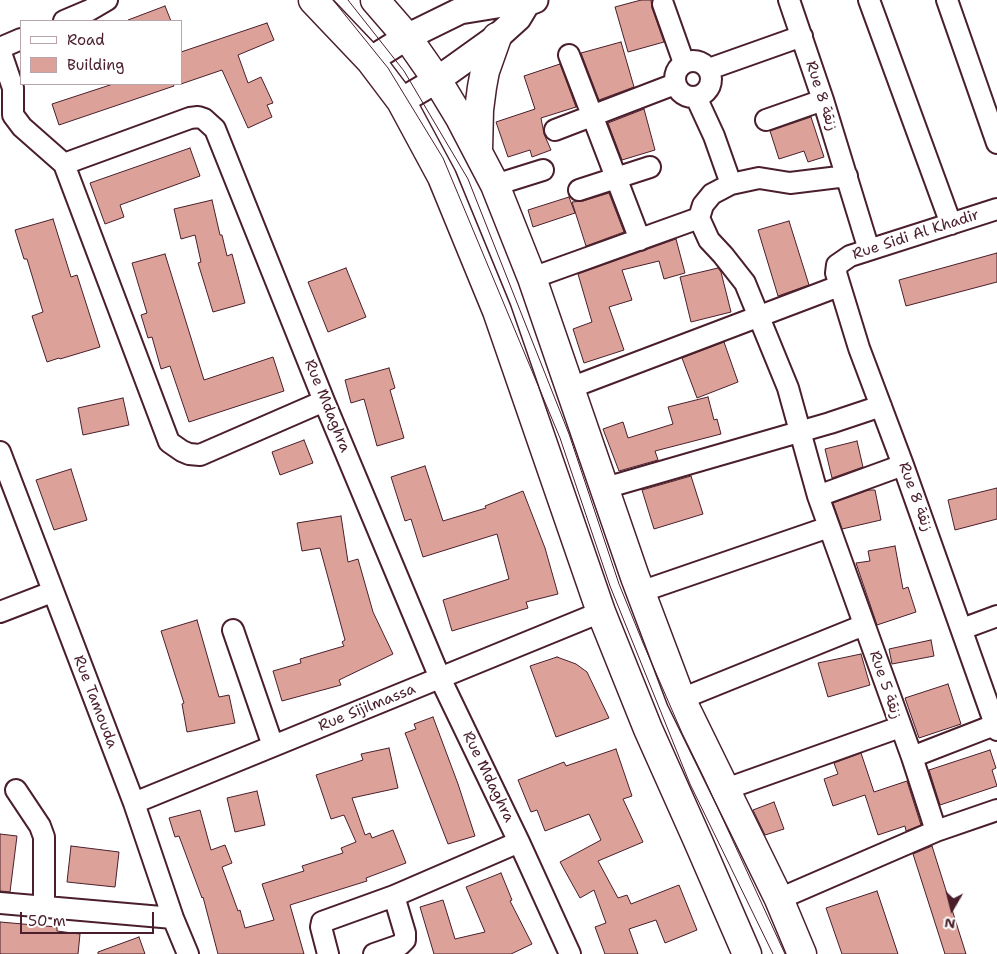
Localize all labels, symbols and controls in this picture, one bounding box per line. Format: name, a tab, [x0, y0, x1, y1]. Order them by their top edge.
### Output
legend	[20, 20, 182, 85]
text: Road	[67, 30, 105, 50]
text: Building	[67, 55, 124, 75]
street label: Rue 8 زنقة	[801, 59, 841, 133]
street label: Rue Sidi Al Khadir	[850, 206, 982, 264]
street label: Rue Mdaghra	[300, 357, 354, 455]
street label: Rue 8 زنقة	[894, 460, 936, 534]
street label: Rue 5 زنقة	[865, 648, 905, 722]
street label: Rue Tamouda	[69, 653, 121, 751]
street label: Rue Sijilmassa	[316, 680, 418, 736]
street label: Rue Mdaghra	[458, 729, 518, 825]
north arrow	[927, 884, 977, 934]
scale bar	[22, 902, 156, 934]
text: 50 m	[28, 911, 66, 931]
text: N	[943, 914, 957, 934]

